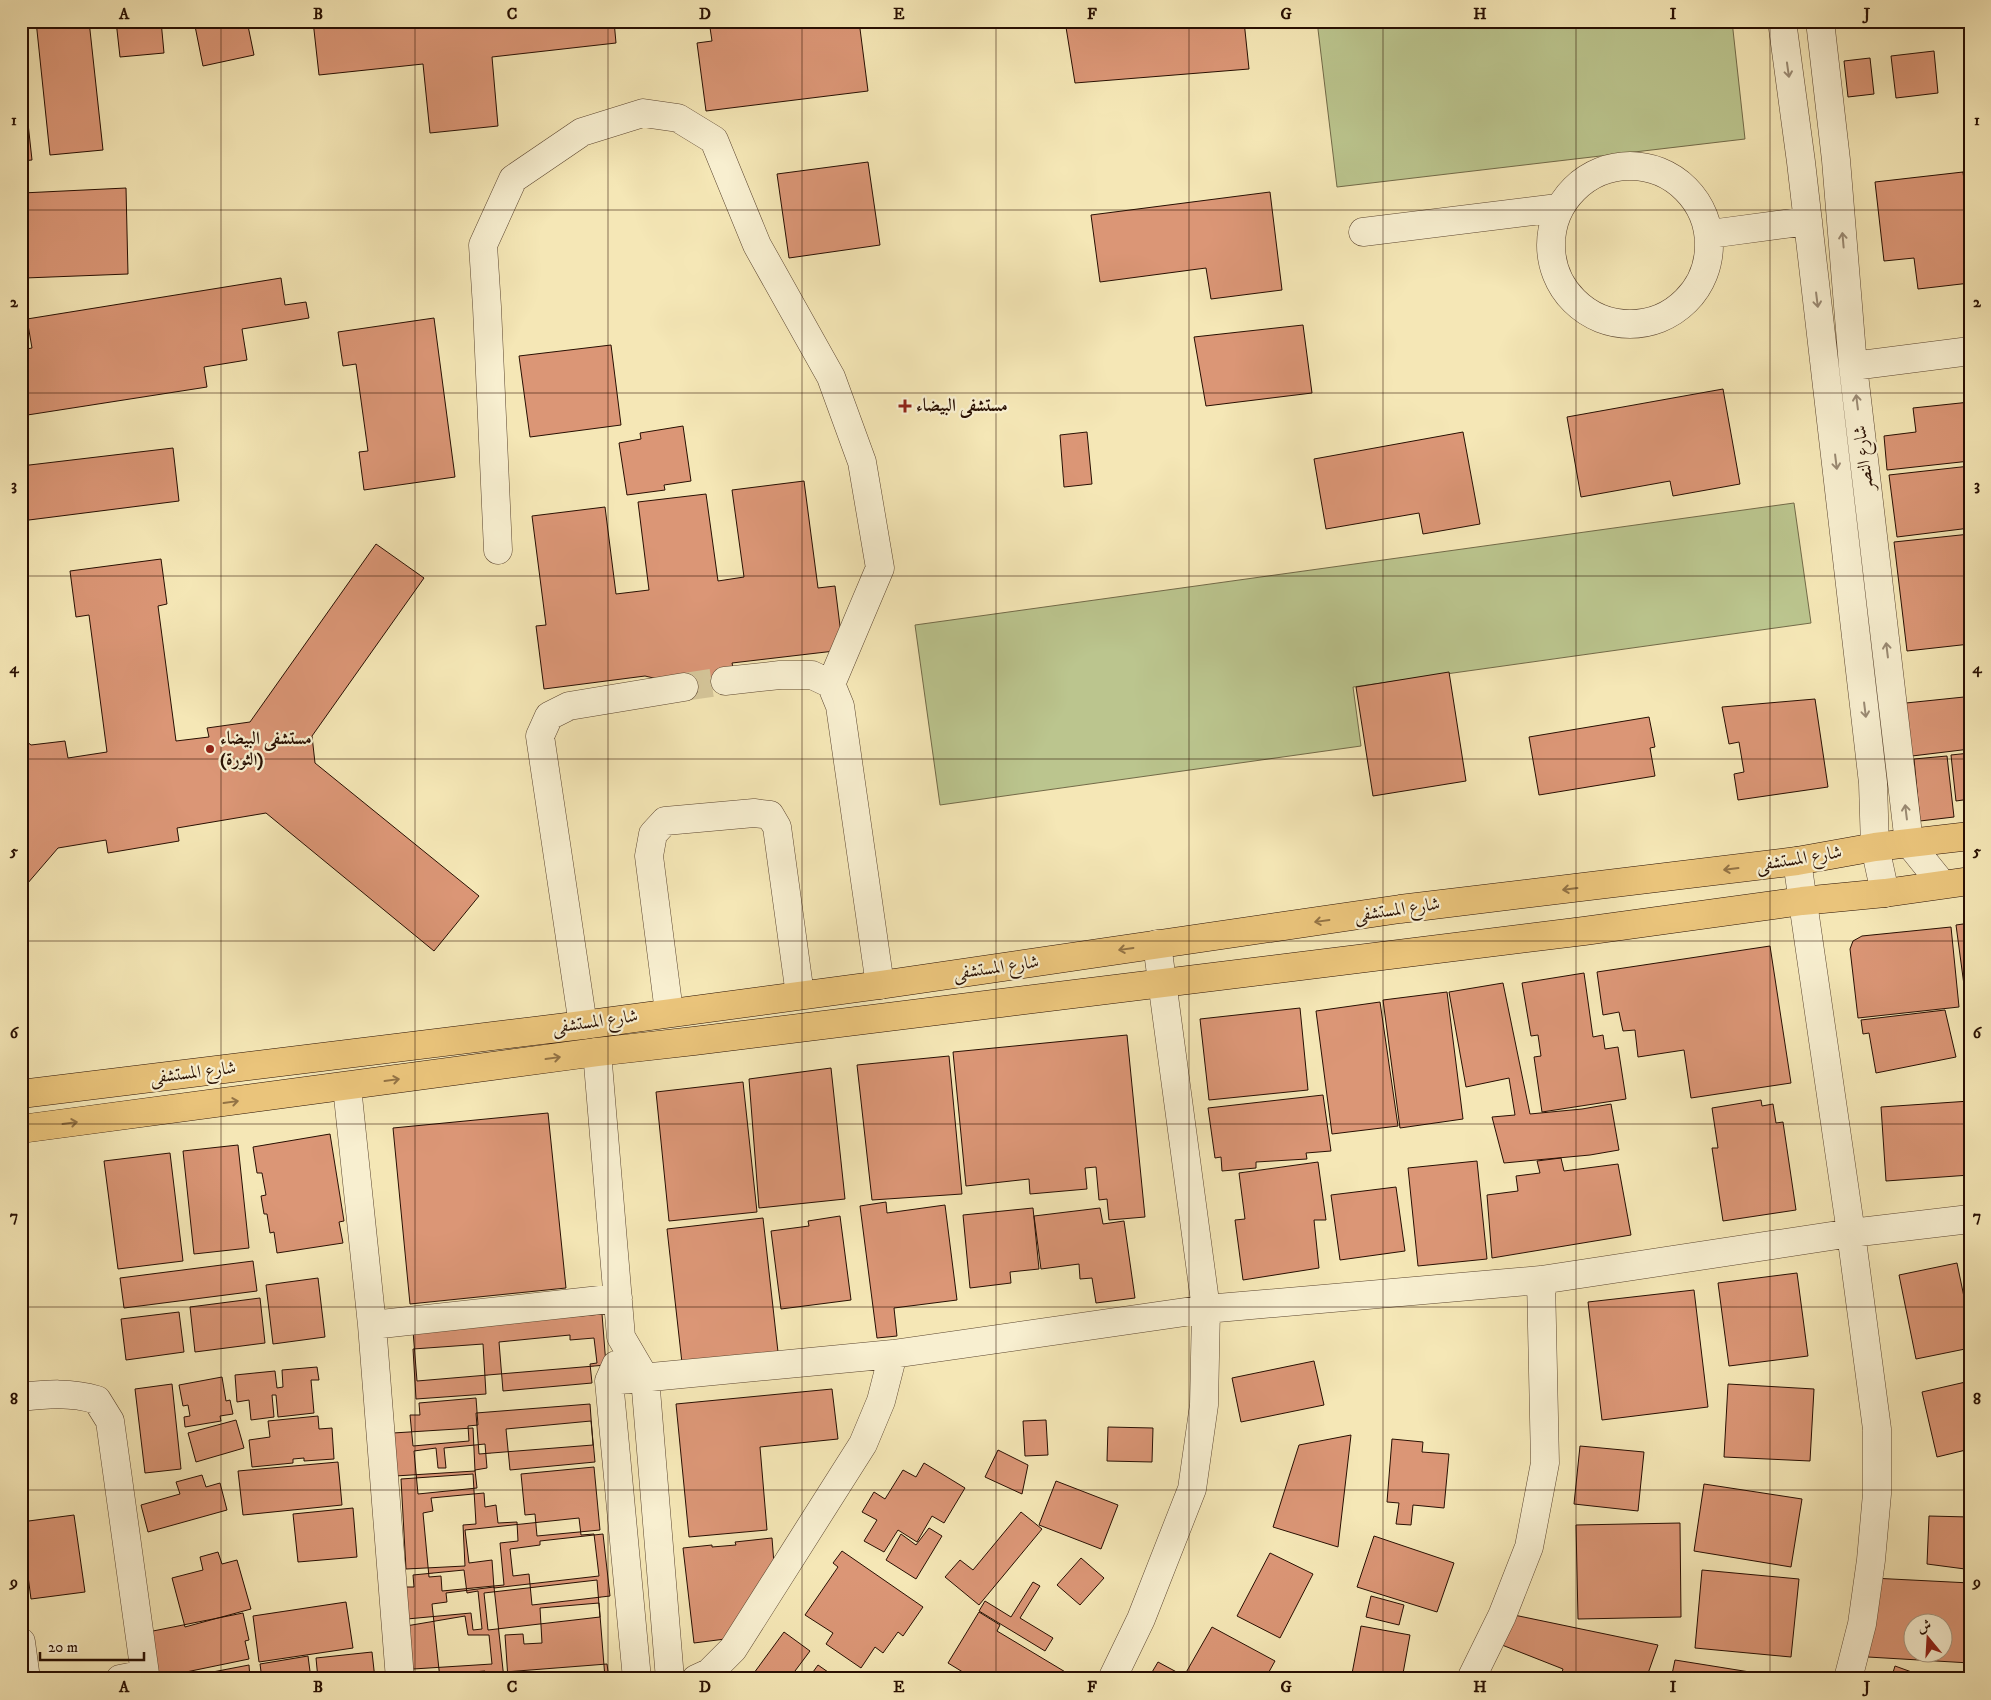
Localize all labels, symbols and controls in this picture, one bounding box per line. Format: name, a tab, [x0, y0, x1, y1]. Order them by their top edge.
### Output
text: A	[118, 4, 130, 24]
text: B	[313, 4, 323, 24]
text: C	[507, 4, 517, 24]
text: D	[699, 4, 711, 24]
text: E	[893, 4, 905, 24]
text: F	[1087, 4, 1097, 24]
text: G	[1280, 4, 1292, 24]
text: H	[1473, 4, 1487, 24]
text: I	[1670, 4, 1677, 24]
text: J	[1862, 4, 1871, 24]
one-way arrow	[1784, 61, 1794, 77]
text: 1	[11, 110, 17, 130]
text: 1	[1974, 110, 1980, 130]
one-way arrow	[1838, 232, 1847, 248]
text: 2	[10, 292, 19, 312]
one-way arrow	[1812, 292, 1822, 308]
text: 2	[1973, 292, 1982, 312]
one-way arrow	[1852, 394, 1862, 410]
place label: مستشفى البيضاء	[916, 395, 1008, 419]
marker: مستشفى البيضاء	[898, 399, 912, 413]
street label: شارع النصر	[1849, 424, 1882, 494]
one-way arrow	[1831, 453, 1841, 469]
text: 3	[11, 475, 17, 495]
text: 3	[1974, 475, 1980, 495]
one-way arrow	[1882, 643, 1892, 659]
text: 4	[8, 658, 19, 678]
text: 4	[1971, 658, 1982, 678]
one-way arrow	[1860, 702, 1870, 718]
place label: مستشفى البيضاء (الثورة)	[220, 728, 312, 771]
marker: مستشفى البيضاء (الثورة)	[204, 743, 216, 755]
one-way arrow	[1901, 804, 1911, 820]
text: 5	[9, 841, 18, 861]
street label: شارع المستشفى	[1755, 841, 1844, 880]
text: 5	[1972, 841, 1981, 861]
one-way arrow	[1723, 864, 1739, 874]
one-way arrow	[1562, 884, 1578, 894]
street label: شارع المستشفى	[1353, 893, 1442, 930]
one-way arrow	[1314, 916, 1330, 926]
one-way arrow	[1119, 944, 1135, 954]
street label: شارع المستشفى	[952, 951, 1041, 988]
street label: شارع المستشفى	[551, 1005, 640, 1042]
text: 6	[10, 1023, 20, 1043]
text: 6	[1973, 1023, 1983, 1043]
one-way arrow	[544, 1053, 560, 1063]
street label: شارع المستشفى	[149, 1057, 238, 1092]
one-way arrow	[383, 1075, 399, 1085]
one-way arrow	[222, 1096, 238, 1106]
one-way arrow	[61, 1118, 77, 1128]
text: 7	[10, 1206, 18, 1226]
text: 7	[1973, 1206, 1981, 1226]
text: 8	[10, 1389, 18, 1409]
text: 8	[1973, 1389, 1981, 1409]
text: 9	[9, 1572, 18, 1592]
text: 9	[1972, 1572, 1981, 1592]
north arrow	[1904, 1612, 1954, 1662]
text: ش	[1915, 1616, 1934, 1637]
scale bar	[40, 1630, 144, 1662]
text: 20 m	[48, 1638, 78, 1657]
text: A	[118, 1677, 130, 1697]
text: B	[313, 1677, 323, 1697]
text: C	[507, 1677, 517, 1697]
text: D	[699, 1677, 711, 1697]
text: E	[893, 1677, 905, 1697]
text: F	[1087, 1677, 1097, 1697]
text: G	[1280, 1677, 1292, 1697]
text: H	[1473, 1677, 1487, 1697]
text: I	[1670, 1677, 1677, 1697]
text: J	[1862, 1677, 1871, 1697]

